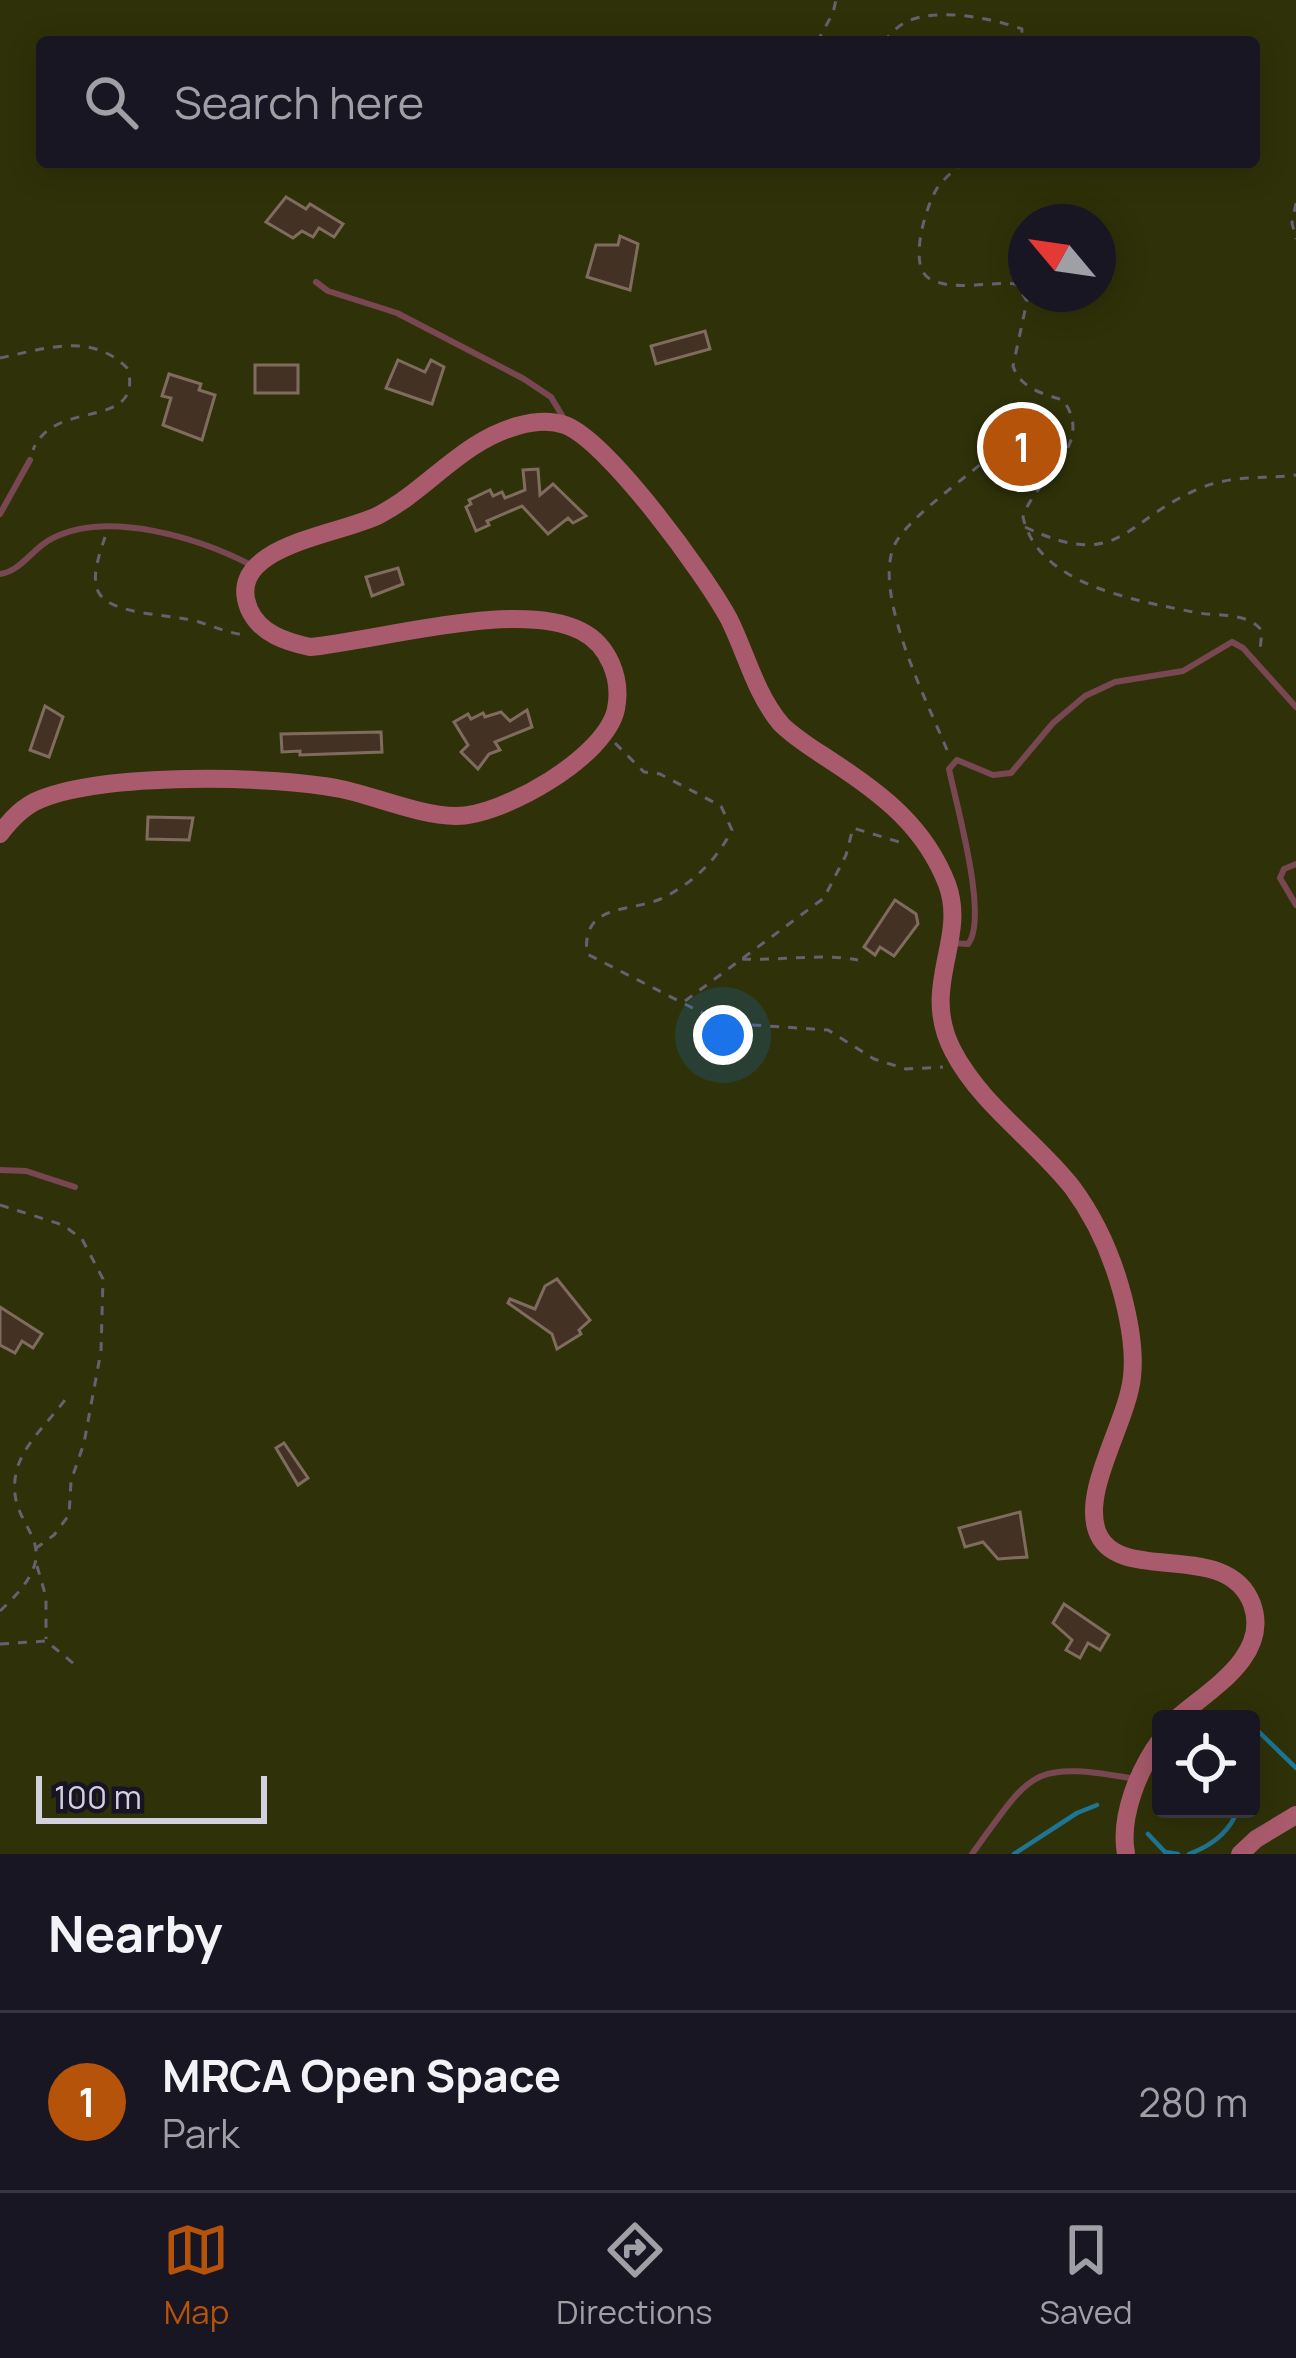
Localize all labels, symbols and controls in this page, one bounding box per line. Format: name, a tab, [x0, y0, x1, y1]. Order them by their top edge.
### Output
search box	[36, 36, 1260, 168]
icon: search	[78, 69, 144, 135]
text: Search here	[174, 71, 424, 133]
north arrow	[1008, 204, 1116, 312]
pin: 1	[983, 402, 1061, 492]
your location	[693, 1005, 753, 1065]
map controls	[1152, 1710, 1260, 1818]
button: locate	[1152, 1710, 1260, 1818]
scale bar	[36, 1770, 267, 1823]
text: 100 m	[54, 1774, 142, 1819]
text: Nearby	[48, 1898, 223, 1967]
text: MRCA Open Space	[162, 2044, 561, 2106]
text: 1	[78, 2075, 96, 2129]
text: 280 m	[1138, 2075, 1248, 2129]
text: Park	[162, 2106, 240, 2160]
tab: Map	[163, 2217, 229, 2334]
tab: Directions	[556, 2217, 713, 2334]
tab: Saved	[1040, 2217, 1133, 2334]

